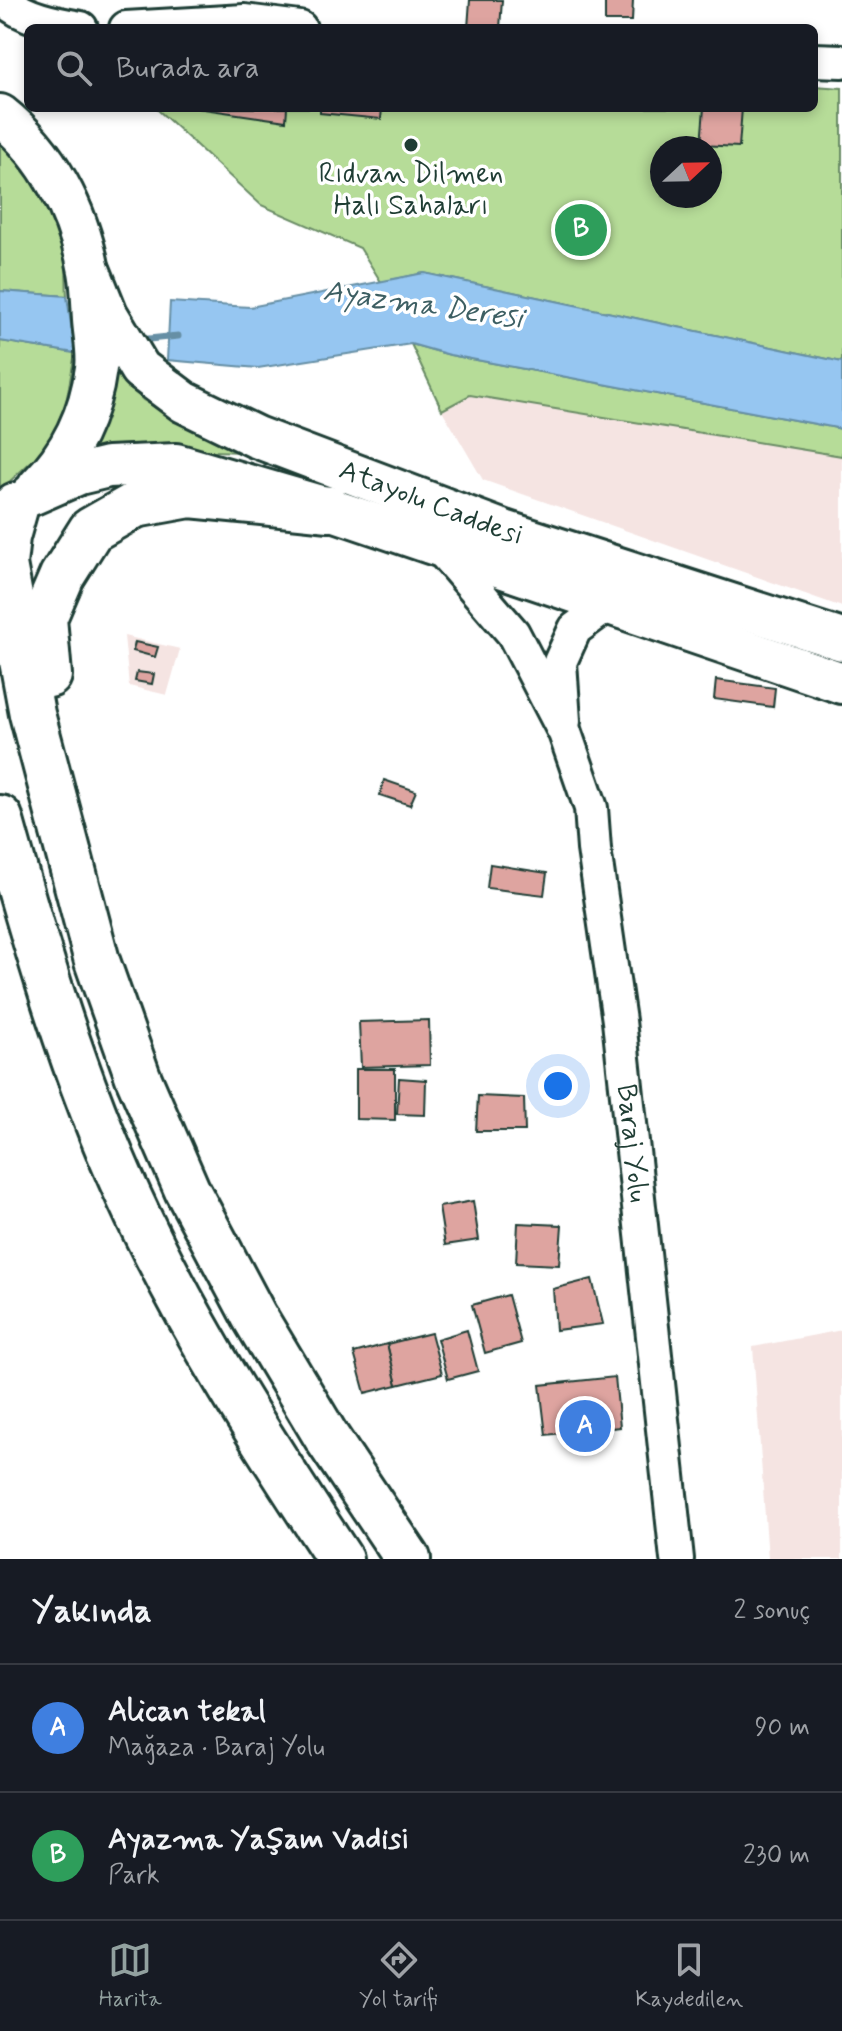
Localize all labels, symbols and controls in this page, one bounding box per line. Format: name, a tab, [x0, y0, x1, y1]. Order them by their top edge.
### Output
search box	[24, 24, 818, 112]
icon: search	[52, 46, 96, 90]
text: Burada ara	[116, 49, 259, 88]
marker: Rıdvan Dilmen Halı Sahaları	[402, 136, 420, 154]
north arrow	[650, 136, 722, 208]
place label: Rıdvan Dilmen Halı Sahaları	[319, 156, 503, 225]
pin: B	[555, 200, 607, 260]
water label: Ayazma Deresi	[321, 272, 529, 339]
street label: Atayolu Caddesi	[334, 452, 528, 555]
your location	[538, 1066, 578, 1106]
street label: Baraj Yolu	[607, 1082, 657, 1204]
pin: A	[559, 1396, 611, 1456]
text: Yakında	[32, 1589, 152, 1634]
text: 2 sonuç	[733, 1594, 810, 1628]
text: Alican tekal	[108, 1692, 266, 1731]
text: A	[49, 1711, 67, 1745]
text: 90 m	[755, 1711, 810, 1745]
text: Mağaza · Baraj Yolu	[108, 1731, 325, 1765]
text: Ayazma Yaşam Vadisi	[108, 1820, 410, 1859]
text: B	[50, 1839, 66, 1873]
text: 230 m	[743, 1839, 810, 1873]
text: Park	[108, 1859, 160, 1893]
tab: Harita	[99, 1938, 162, 2014]
tab: Yol tarifi	[359, 1938, 438, 2014]
tab: Kaydedilen	[635, 1938, 743, 2014]

